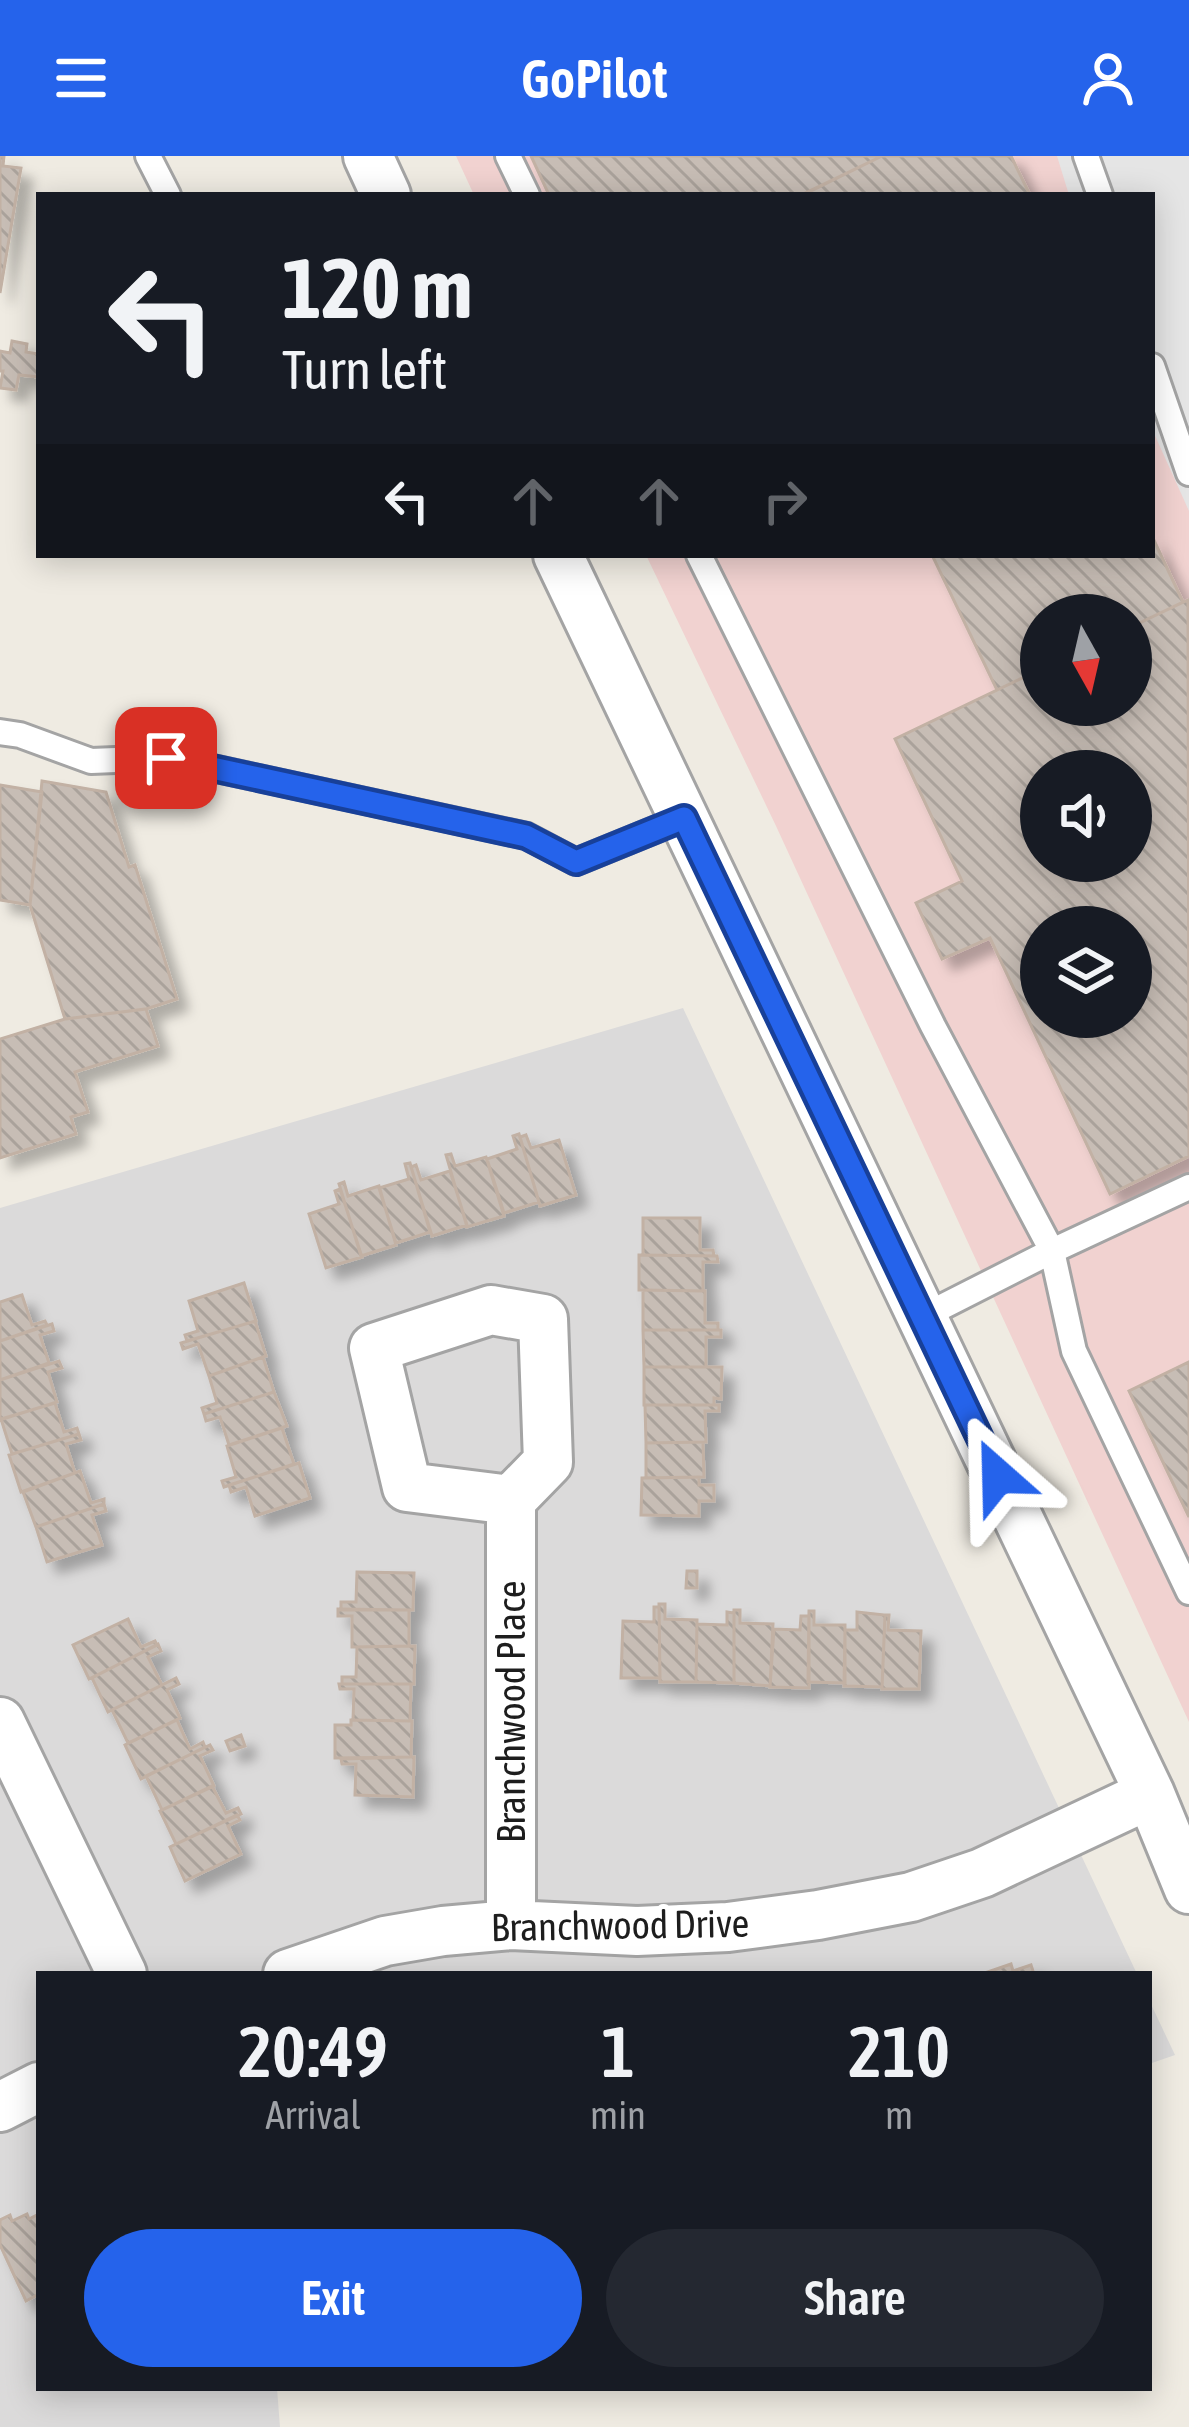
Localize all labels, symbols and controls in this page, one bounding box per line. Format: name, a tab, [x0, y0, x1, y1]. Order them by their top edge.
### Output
icon: menu	[48, 45, 114, 111]
icon: person	[1075, 45, 1141, 111]
text: GoPilot	[521, 48, 668, 109]
icon: left	[84, 240, 240, 396]
text: 120 m	[282, 240, 472, 336]
text: Turn left	[282, 339, 447, 400]
icon: left	[374, 468, 440, 534]
icon: ahead	[500, 468, 566, 534]
icon: ahead	[626, 468, 692, 534]
icon: right	[752, 468, 818, 534]
north arrow	[1020, 594, 1152, 726]
map controls	[1020, 594, 1152, 1038]
pin	[115, 707, 217, 809]
icon: arrive	[133, 725, 199, 791]
button: sound	[1020, 750, 1152, 882]
button: layers	[1020, 906, 1152, 1038]
position arrow	[935, 1413, 1061, 1539]
street label: Branchwood Place	[489, 1581, 533, 1843]
street label: Branchwood Drive	[490, 1901, 750, 1949]
text: 20:49	[238, 2010, 388, 2092]
text: 1	[601, 2010, 635, 2092]
text: 210	[848, 2010, 950, 2092]
text: Arrival	[265, 2093, 361, 2137]
text: min	[590, 2093, 646, 2137]
text: m	[885, 2093, 913, 2137]
button: Exit	[84, 2229, 582, 2367]
button: Share	[606, 2229, 1104, 2367]

